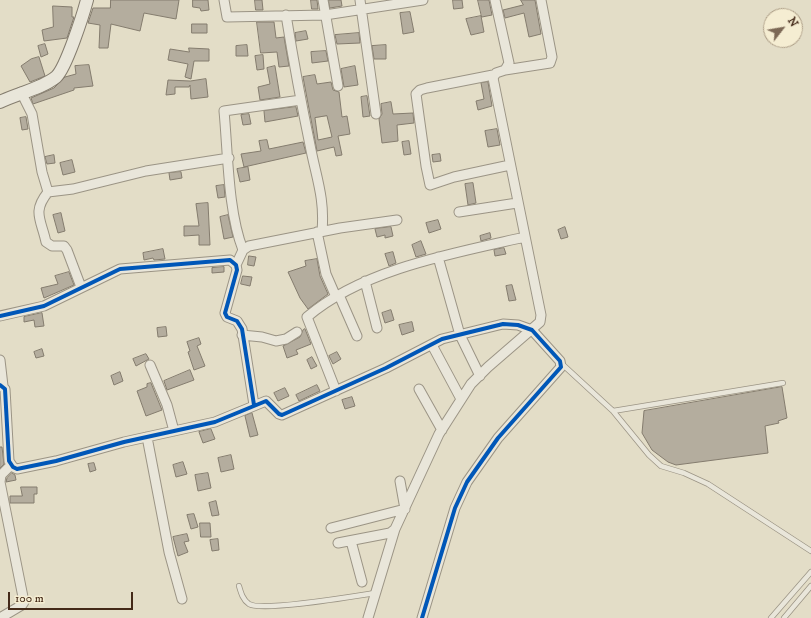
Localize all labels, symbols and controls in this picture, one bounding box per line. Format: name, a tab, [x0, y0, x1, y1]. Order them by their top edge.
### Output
north arrow	[763, 8, 803, 48]
text: N	[784, 15, 801, 30]
scale bar	[10, 584, 135, 610]
text: 100 m	[15, 591, 44, 606]

